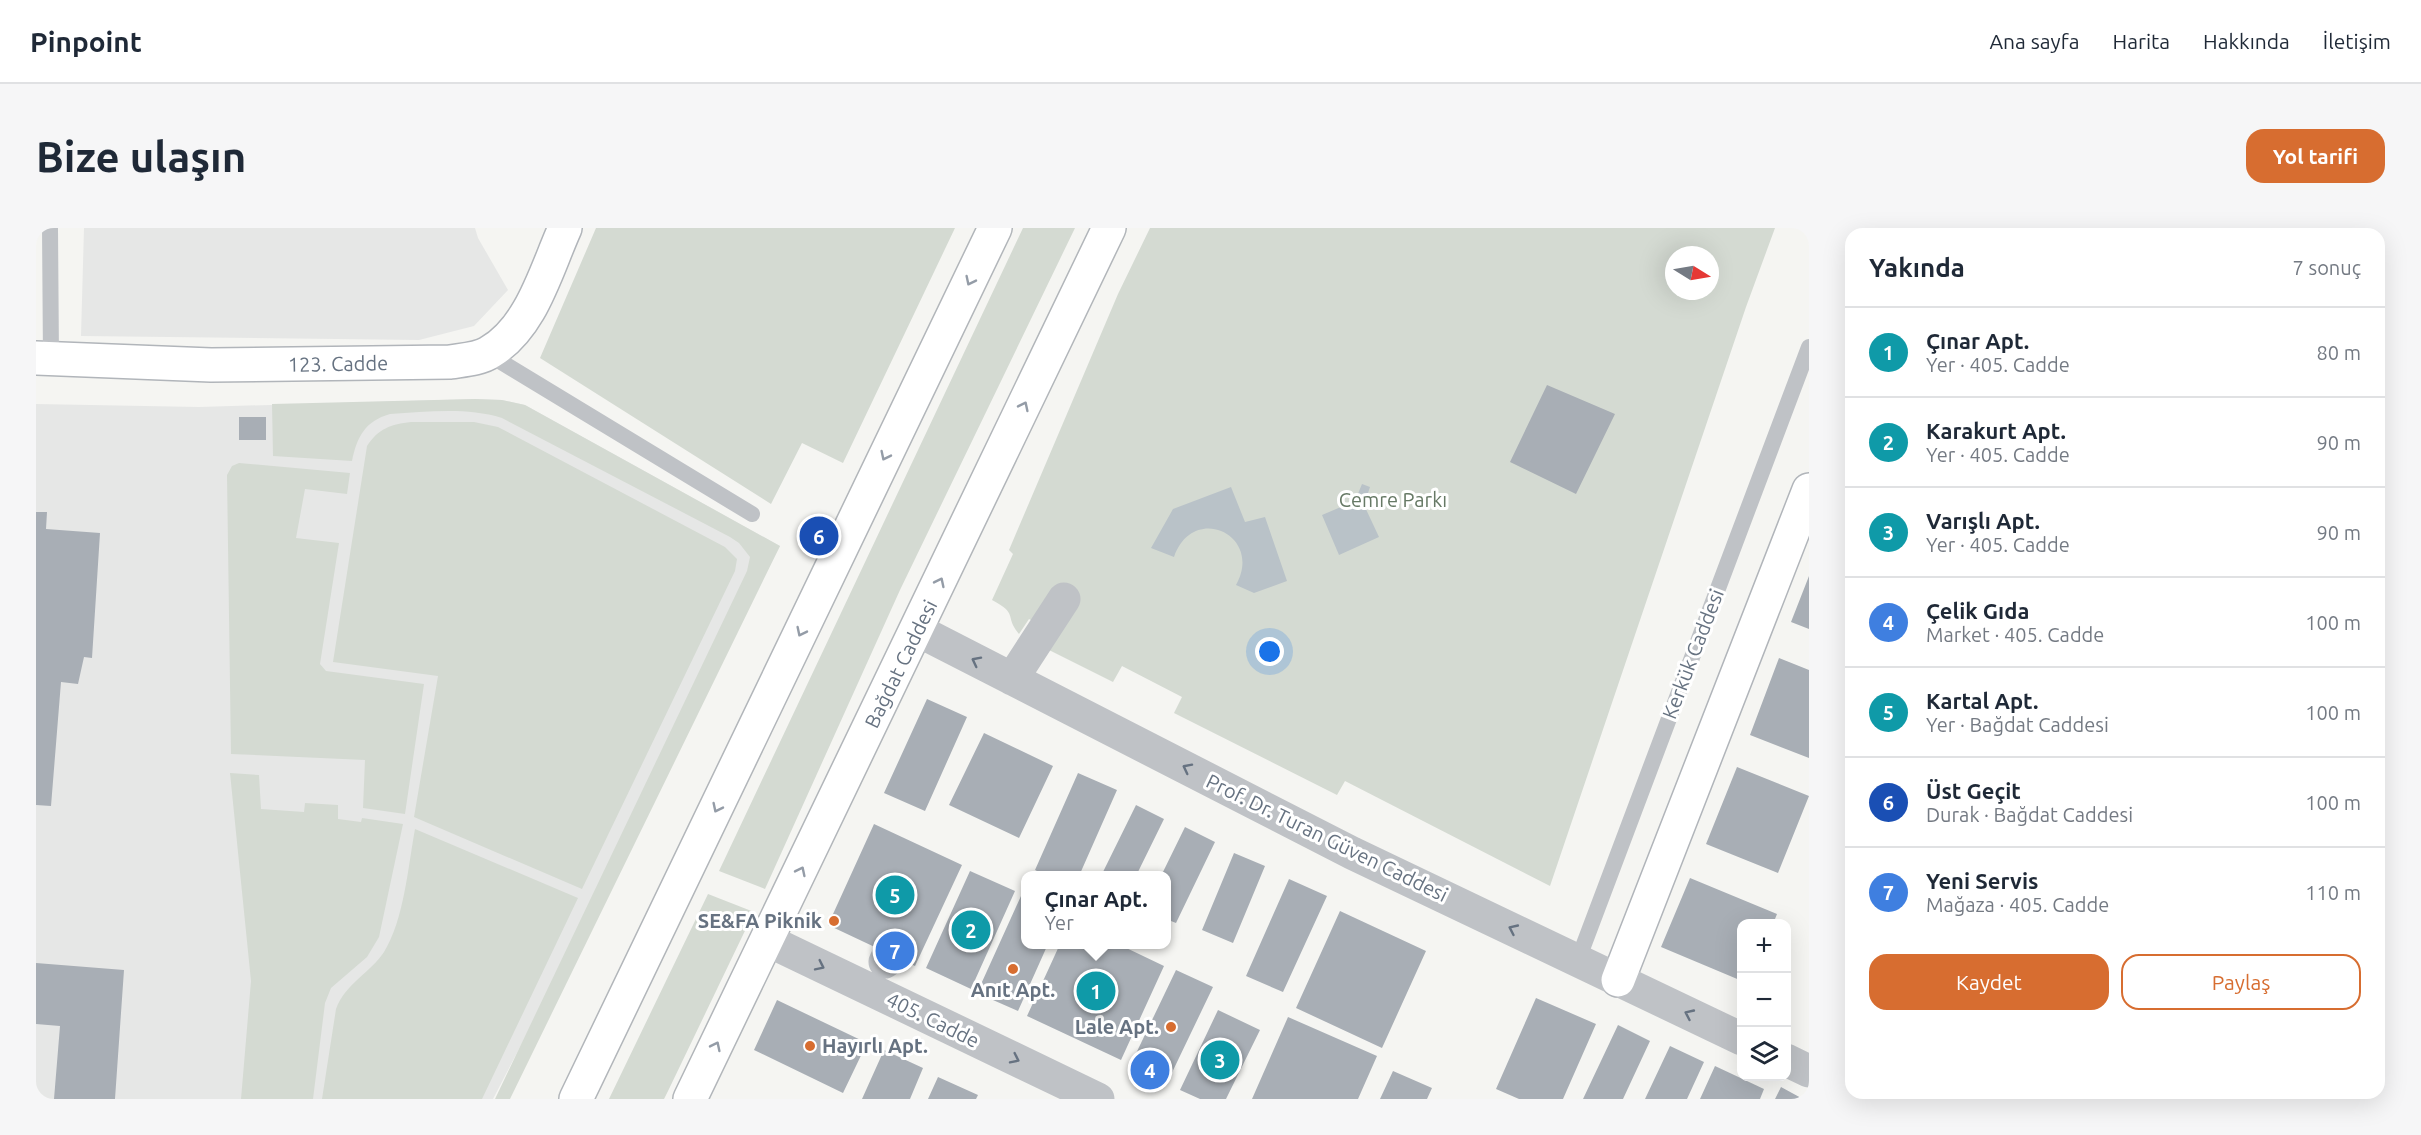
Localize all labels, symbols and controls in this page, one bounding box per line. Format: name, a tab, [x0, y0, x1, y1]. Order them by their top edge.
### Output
text: Pinpoint	[30, 26, 142, 57]
text: Ana sayfa	[1989, 29, 2080, 53]
text: Harita	[2113, 29, 2170, 53]
text: Hakkında	[2203, 29, 2290, 53]
text: İletişim	[2323, 29, 2391, 53]
button: Yol tarifi	[2246, 129, 2385, 183]
text: Bize ulaşın	[36, 133, 246, 180]
north arrow	[1665, 246, 1719, 300]
text: Yakında	[1869, 253, 1965, 282]
text: 7 sonuç	[2293, 256, 2361, 279]
one-way arrow	[965, 274, 977, 285]
text: Çınar Apt.	[1926, 328, 2029, 353]
text: 1	[1883, 341, 1894, 364]
text: 80 m	[2317, 341, 2361, 364]
street label: 123. Cadde	[288, 351, 388, 376]
text: Yer · 405. Cadde	[1926, 353, 2070, 376]
one-way arrow	[1017, 401, 1029, 412]
text: Karakurt Apt.	[1926, 418, 2066, 443]
text: 2	[1883, 431, 1894, 454]
text: 90 m	[2317, 431, 2361, 454]
text: Yer · 405. Cadde	[1926, 443, 2070, 466]
one-way arrow	[881, 450, 893, 461]
park label: Cemre Parkı	[1339, 488, 1447, 511]
text: Varışlı Apt.	[1926, 508, 2040, 533]
pin: 6	[800, 514, 838, 558]
text: 3	[1883, 521, 1894, 544]
text: 90 m	[2317, 521, 2361, 544]
text: Yer · 405. Cadde	[1926, 533, 2070, 556]
one-way arrow	[933, 577, 945, 588]
street label: Kerkük Caddesi	[1657, 586, 1728, 722]
street label: Bağdat Caddesi	[860, 596, 941, 731]
text: Çelik Gıda	[1926, 598, 2029, 623]
text: 4	[1883, 611, 1894, 634]
text: 100 m	[2305, 611, 2361, 634]
text: Market · 405. Cadde	[1926, 623, 2104, 646]
one-way arrow	[796, 626, 808, 637]
your location	[1255, 637, 1284, 666]
one-way arrow	[972, 656, 983, 668]
text: Kartal Apt.	[1926, 688, 2038, 713]
text: 5	[1883, 701, 1894, 724]
text: 100 m	[2305, 701, 2361, 724]
text: Yer · Bağdat Caddesi	[1926, 713, 2109, 736]
one-way arrow	[1183, 764, 1194, 776]
street label: Prof. Dr. Turan Güven Caddesi	[1203, 769, 1452, 906]
text: Üst Geçit	[1926, 778, 2021, 803]
text: 6	[1883, 791, 1894, 814]
text: 100 m	[2305, 791, 2361, 814]
one-way arrow	[712, 802, 724, 813]
text: Durak · Bağdat Caddesi	[1926, 803, 2133, 826]
one-way arrow	[793, 867, 805, 878]
text: Yeni Servis	[1926, 868, 2038, 893]
popup	[1021, 871, 1171, 949]
pin: 5	[876, 872, 914, 918]
text: 7	[1883, 881, 1894, 904]
text: 110 m	[2305, 881, 2361, 904]
text: Çınar Apt.	[1044, 886, 1148, 911]
text: Mağaza · 405. Cadde	[1926, 893, 2109, 916]
pin: 2	[952, 908, 990, 952]
place label: SE&FA Piknik	[698, 909, 822, 932]
text: Yer	[1044, 911, 1074, 934]
marker: SE&FA Piknik	[827, 914, 841, 928]
map controls	[1737, 919, 1791, 1081]
button: +	[1737, 919, 1791, 973]
one-way arrow	[1508, 925, 1519, 937]
pin: 7	[876, 928, 914, 974]
button: Kaydet	[1869, 954, 2109, 1010]
button: Paylaş	[2121, 954, 2361, 1010]
one-way arrow	[814, 958, 825, 970]
marker: Anıt Apt.	[1006, 962, 1020, 976]
pin: 1	[1076, 968, 1116, 1014]
button: −	[1737, 973, 1791, 1027]
place label: Anıt Apt.	[971, 978, 1055, 1001]
street label: 405. Cadde	[883, 987, 983, 1052]
one-way arrow	[1684, 1009, 1695, 1021]
place label: Lale Apt.	[1075, 1015, 1159, 1038]
marker: Lale Apt.	[1164, 1020, 1178, 1034]
button: layers	[1737, 1027, 1791, 1081]
place label: Hayırlı Apt.	[822, 1034, 928, 1057]
pin: 3	[1200, 1038, 1240, 1082]
marker: Hayırlı Apt.	[803, 1039, 817, 1053]
one-way arrow	[708, 1042, 720, 1053]
pin: 4	[1130, 1048, 1170, 1092]
one-way arrow	[1008, 1052, 1019, 1064]

